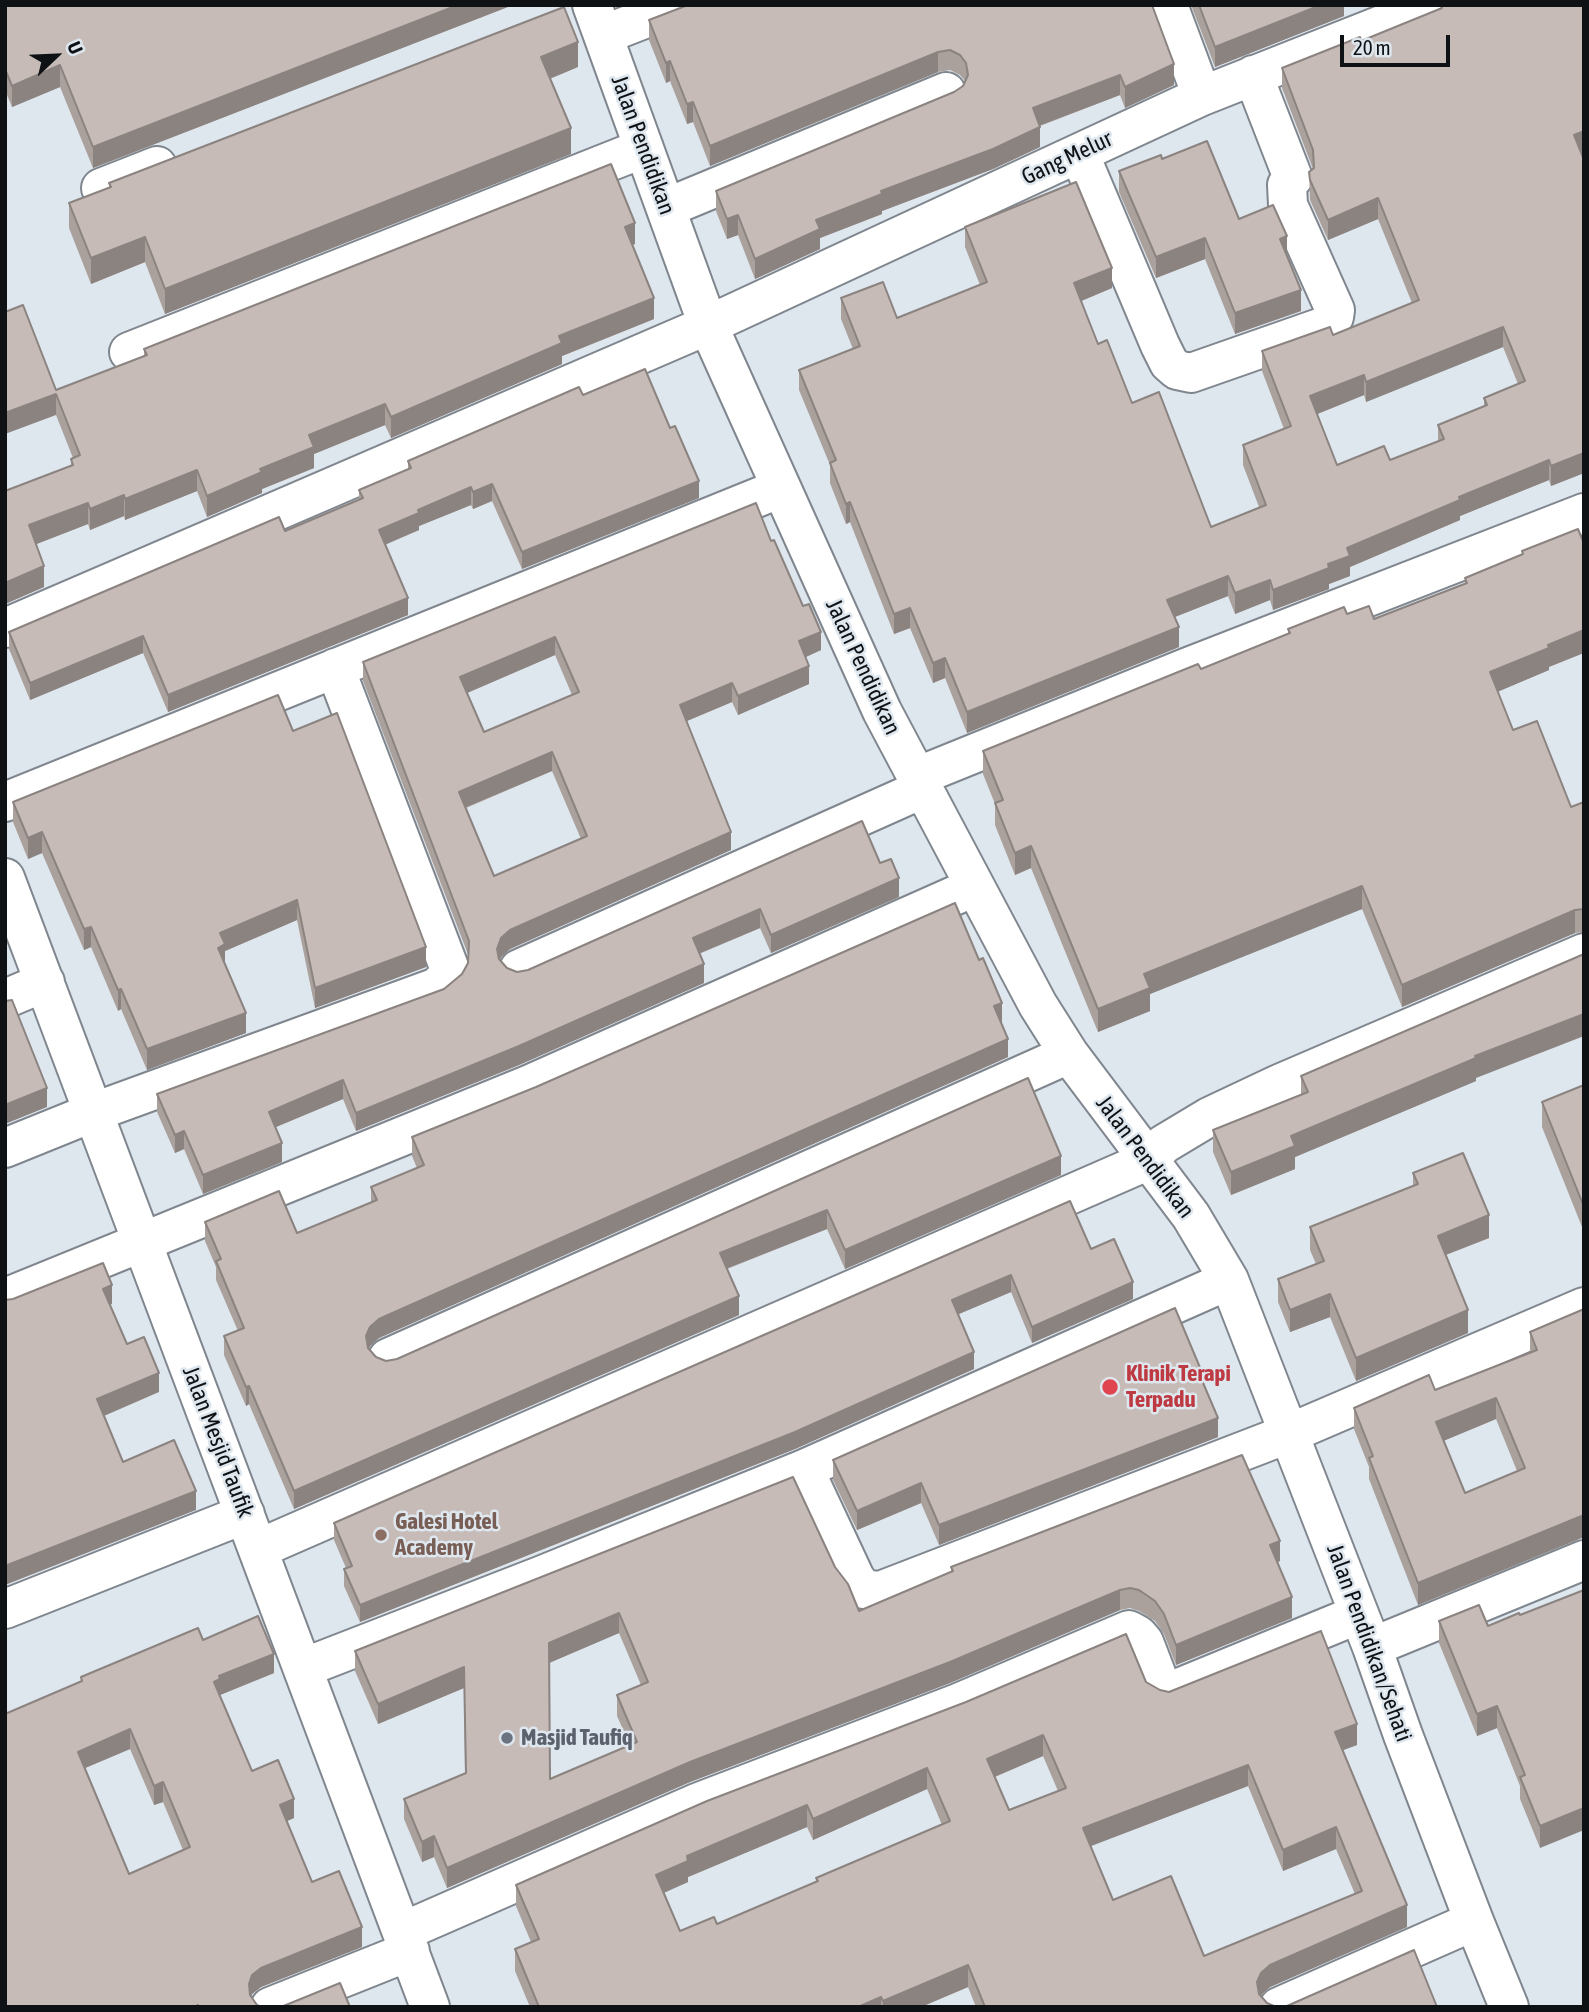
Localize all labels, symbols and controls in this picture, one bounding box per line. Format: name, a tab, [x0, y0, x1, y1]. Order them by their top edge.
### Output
north arrow	[21, 21, 91, 91]
scale bar	[1344, 21, 1454, 65]
text: 20 m	[1353, 35, 1391, 59]
text: U	[63, 38, 88, 57]
street label: Jalan Pendidikan	[605, 72, 681, 218]
street label: Gang Melur	[1017, 125, 1117, 191]
street label: Jalan Pendidikan	[820, 595, 906, 739]
street label: Jalan Pendidikan	[1090, 1090, 1200, 1224]
place label: Klinik Terapi Terpadu	[1126, 1360, 1231, 1414]
street label: Jalan Mesjid Taufik	[176, 1362, 260, 1522]
marker: Klinik Terapi Terpadu	[1100, 1377, 1120, 1397]
place label: Galesi Hotel Academy	[395, 1508, 498, 1562]
marker: Galesi Hotel Academy	[373, 1527, 389, 1543]
street label: Jalan Pendidikan/Sehati	[1320, 1541, 1418, 1745]
place label: Masjid Taufiq	[521, 1724, 633, 1752]
marker: Masjid Taufiq	[499, 1730, 515, 1746]

